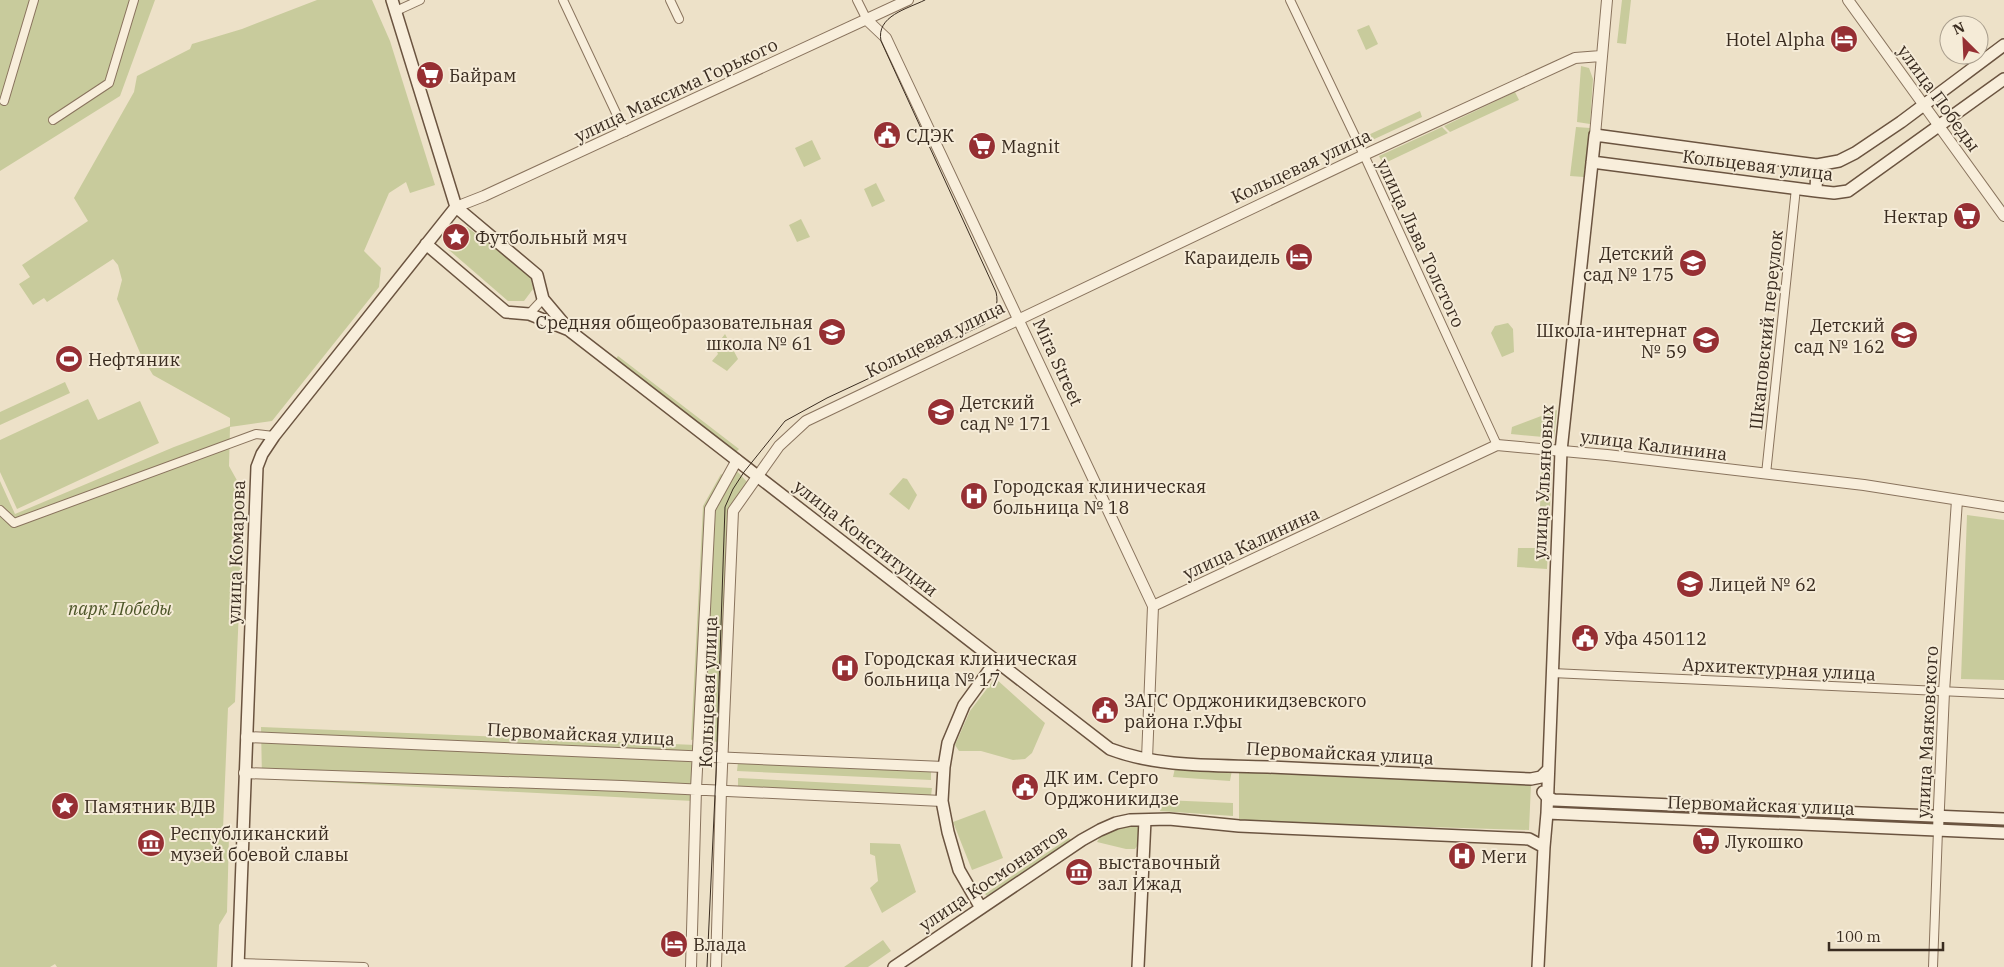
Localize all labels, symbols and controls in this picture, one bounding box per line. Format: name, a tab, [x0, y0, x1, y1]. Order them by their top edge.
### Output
north arrow	[1939, 15, 1989, 65]
text: N	[1950, 18, 1967, 39]
hotel icon: Hotel Alpha	[1829, 24, 1859, 54]
place label: Hotel Alpha	[1725, 28, 1825, 51]
street label: улица Максима Горького	[571, 33, 781, 147]
street label: улица Победы	[1892, 40, 1986, 156]
supermarket icon: Байрам	[415, 60, 445, 90]
place label: Байрам	[449, 64, 516, 87]
public building icon: СДЭК	[872, 120, 902, 150]
street label: Кольцевая улица	[1227, 123, 1375, 209]
place label: СДЭК	[906, 124, 955, 147]
supermarket icon: Magnit	[967, 131, 997, 161]
place label: Magnit	[1001, 135, 1060, 158]
street label: Кольцевая улица	[1681, 144, 1835, 186]
street label: улица Льва Толстого	[1372, 155, 1470, 331]
supermarket icon: Нектар	[1952, 201, 1982, 231]
place label: Нектар	[1883, 205, 1948, 228]
place icon: Футбольный мяч	[441, 222, 471, 252]
place label: Футбольный мяч	[475, 226, 628, 249]
street label: Шкаповский переулок	[1744, 228, 1788, 431]
hotel icon: Караидель	[1284, 242, 1314, 272]
place label: Детский сад № 175	[1583, 242, 1674, 286]
place label: Караидель	[1184, 246, 1280, 269]
school or university icon: Детский сад № 175	[1678, 248, 1708, 278]
street label: Кольцевая улица	[862, 295, 1008, 383]
place label: Средняя общеобразовательная школа № 61	[536, 311, 813, 355]
place label: Детский сад № 162	[1794, 314, 1885, 358]
street label: Mira Street	[1028, 315, 1088, 409]
school or university icon: Средняя общеобразовательная школа № 61	[817, 317, 847, 347]
place label: Школа-интернат № 59	[1536, 319, 1687, 363]
school or university icon: Детский сад № 162	[1889, 320, 1919, 350]
school or university icon: Школа-интернат № 59	[1691, 325, 1721, 355]
sports icon: Нефтяник	[54, 344, 84, 374]
place label: Нефтяник	[88, 348, 180, 371]
place label: Детский сад № 171	[960, 391, 1051, 435]
school or university icon: Детский сад № 171	[926, 397, 956, 427]
street label: улица Ульяновых	[1527, 404, 1559, 560]
street label: улица Калинина	[1579, 425, 1729, 465]
street label: улица Конституции	[789, 475, 943, 601]
place label: Городская клиническая больница № 18	[993, 475, 1206, 519]
street label: улица Комарова	[222, 479, 250, 624]
hospital icon: Городская клиническая больница № 18	[959, 481, 989, 511]
street label: улица Калинина	[1179, 501, 1323, 585]
school or university icon: Лицей № 62	[1675, 569, 1705, 599]
place label: Лицей № 62	[1709, 573, 1817, 596]
park label: парк Победы	[68, 597, 172, 620]
street label: Кольцевая улица	[694, 616, 722, 768]
public building icon: Уфа 450112	[1570, 623, 1600, 653]
place label: Уфа 450112	[1604, 627, 1707, 650]
street label: улица Маяковского	[1911, 645, 1943, 819]
place label: Городская клиническая больница № 17	[864, 647, 1077, 691]
street label: Архитектурная улица	[1681, 652, 1877, 686]
hospital icon: Городская клиническая больница № 17	[830, 653, 860, 683]
place label: ЗАГС Орджоникидзевского района г.Уфы	[1124, 689, 1366, 733]
public building icon: ЗАГС Орджоникидзевского района г.Уфы	[1090, 695, 1120, 725]
street label: Первомайская улица	[487, 718, 676, 750]
street label: Первомайская улица	[1246, 737, 1435, 769]
place label: ДК им. Серго Орджоникидзе	[1044, 766, 1179, 810]
public building icon: ДК им. Серго Орджоникидзе	[1010, 772, 1040, 802]
street label: Первомайская улица	[1667, 790, 1855, 820]
place icon: Памятник ВДВ	[50, 791, 80, 821]
place label: Памятник ВДВ	[84, 795, 216, 818]
street label: улица Космонавтов	[914, 820, 1072, 936]
place label: Республиканский музей боевой славы	[170, 822, 349, 866]
supermarket icon: Лукошко	[1691, 826, 1721, 856]
museum icon: Республиканский музей боевой славы	[136, 828, 166, 858]
place label: Лукошко	[1725, 830, 1803, 853]
hospital icon: Меги	[1447, 841, 1477, 871]
place label: Меги	[1481, 845, 1527, 868]
place label: выставочный зал Ижад	[1098, 851, 1221, 895]
museum icon: выставочный зал Ижад	[1064, 857, 1094, 887]
scale bar	[1829, 920, 1943, 952]
text: 100 m	[1836, 927, 1881, 946]
hotel icon: Влада	[659, 929, 689, 959]
place label: Влада	[693, 933, 747, 956]

